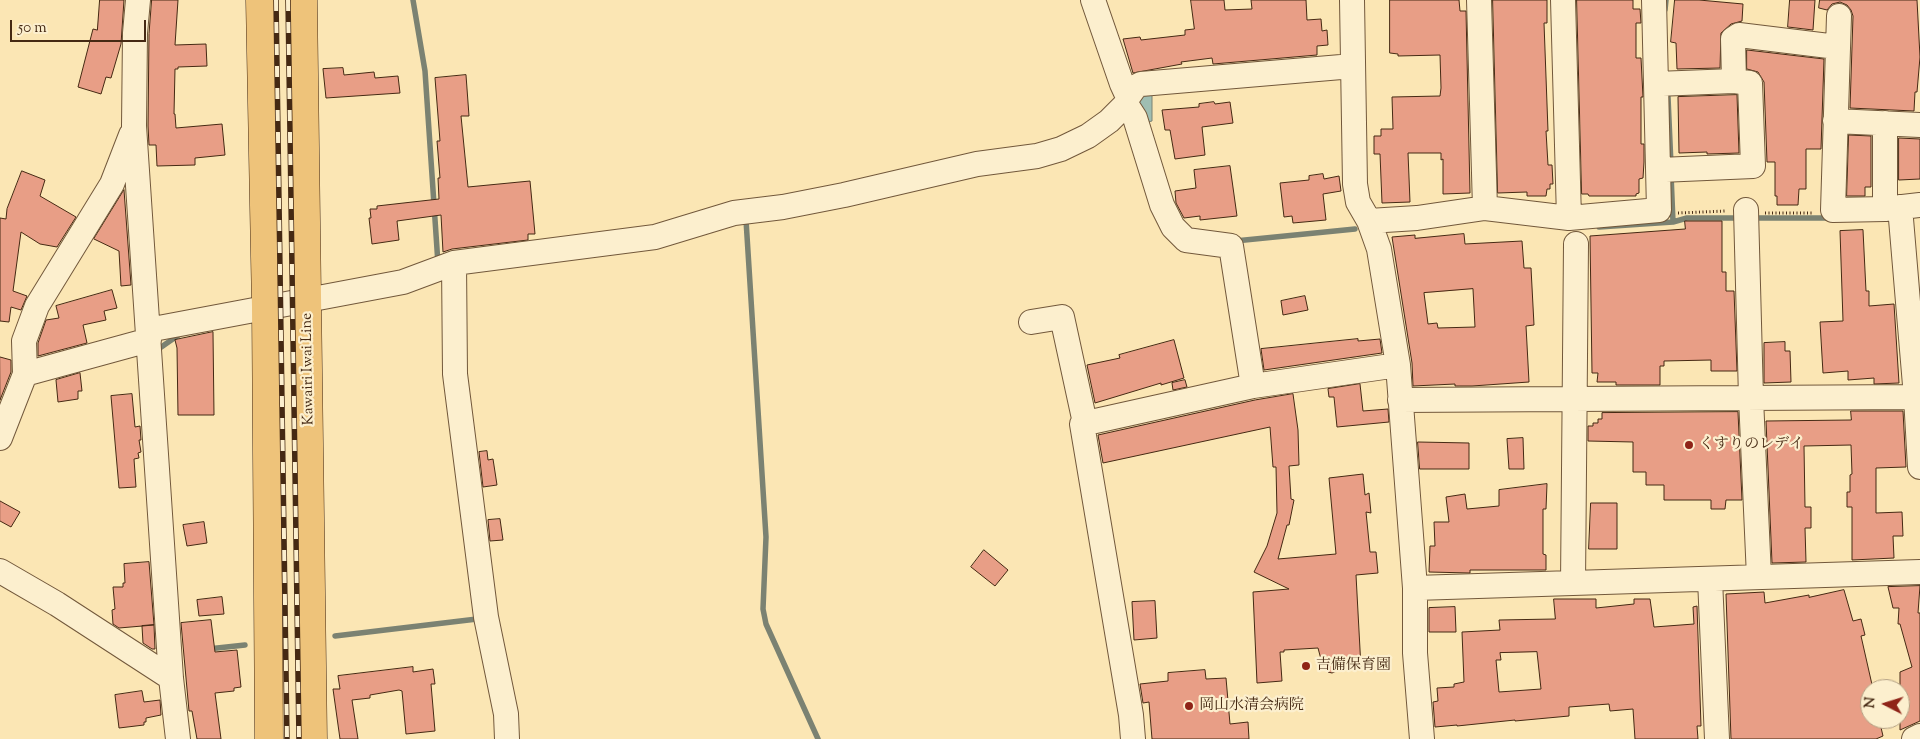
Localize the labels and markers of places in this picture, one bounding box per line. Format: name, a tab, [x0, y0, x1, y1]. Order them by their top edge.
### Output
place label: くすりのレデイ	[1699, 436, 1804, 454]
marker: くすりのレデイ	[1683, 439, 1695, 451]
place label: 吉備保育園	[1316, 657, 1391, 675]
marker: 吉備保育園	[1300, 660, 1312, 672]
place label: 岡山水清会病院	[1199, 697, 1304, 715]
marker: 岡山水清会病院	[1183, 700, 1195, 712]

